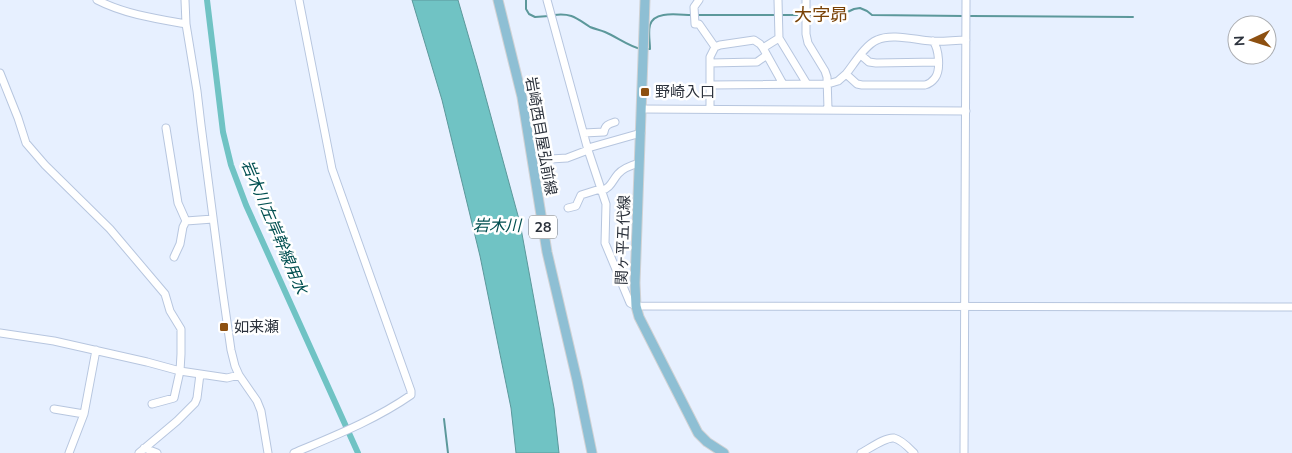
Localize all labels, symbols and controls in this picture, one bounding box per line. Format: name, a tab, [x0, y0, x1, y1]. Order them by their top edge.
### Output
district label: 大字昴	[794, 3, 848, 27]
north arrow	[1227, 15, 1277, 65]
text: N	[1230, 35, 1249, 47]
street label: 岩崎西目屋弘前線	[521, 75, 561, 197]
place label: 野崎入口	[655, 82, 715, 102]
marker: 野崎入口	[639, 86, 651, 98]
water label: 岩木川左岸幹線用水	[236, 156, 313, 299]
street label: 関ヶ平五代線	[611, 195, 635, 285]
water label: 岩木川	[473, 215, 523, 237]
road number: 28	[529, 216, 557, 238]
place label: 如来瀬	[234, 317, 279, 337]
marker: 如来瀬	[218, 321, 230, 333]

